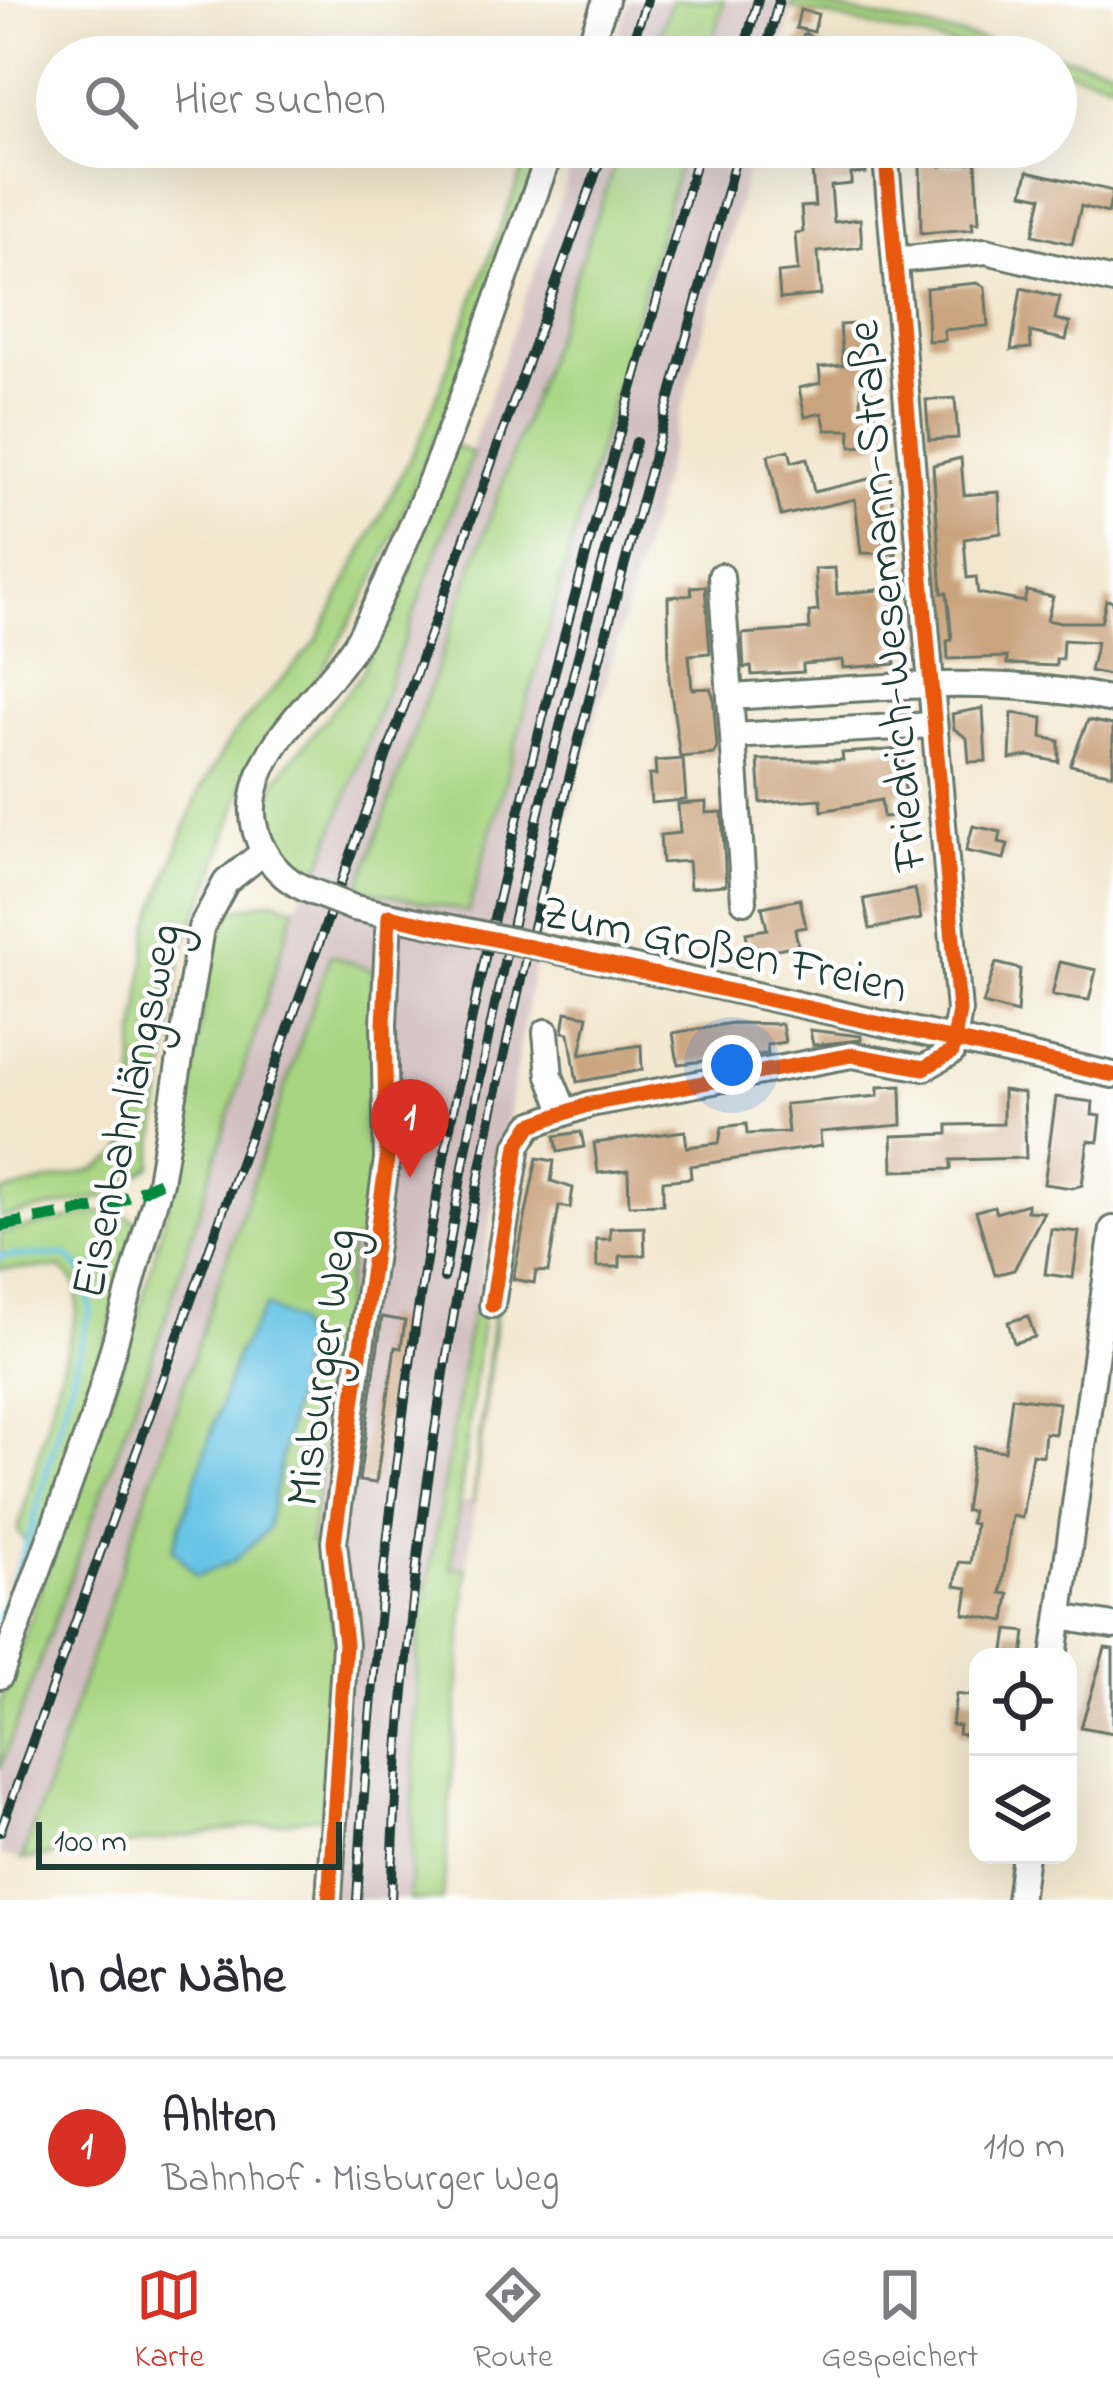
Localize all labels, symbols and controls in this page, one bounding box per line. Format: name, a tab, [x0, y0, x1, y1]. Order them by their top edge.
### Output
search box	[36, 36, 1077, 168]
icon: search	[78, 69, 144, 135]
text: Hier suchen	[174, 69, 386, 135]
street label: Friedrich-Wesemann-Straße	[830, 317, 948, 875]
street label: Zum Großen Freien	[535, 879, 913, 1025]
street label: Eisenbahnlängsweg	[55, 917, 204, 1305]
your location	[702, 1035, 762, 1095]
pin: 1	[371, 1079, 449, 1178]
street label: Misburger Weg	[270, 1224, 379, 1511]
map controls	[969, 1648, 1077, 1864]
button: locate	[969, 1648, 1077, 1756]
button: layers	[969, 1756, 1077, 1864]
scale bar	[36, 1816, 342, 1869]
text: 100 m	[54, 1819, 127, 1867]
text: In der Nähe	[48, 1941, 285, 2016]
text: Ahlten	[162, 2086, 276, 2152]
text: 1	[81, 2119, 93, 2176]
text: 110 m	[983, 2119, 1065, 2176]
text: Bahnhof · Misburger Weg	[162, 2152, 559, 2209]
tab: Karte	[134, 2262, 204, 2382]
tab: Route	[473, 2262, 553, 2382]
tab: Gespeichert	[821, 2262, 979, 2382]

